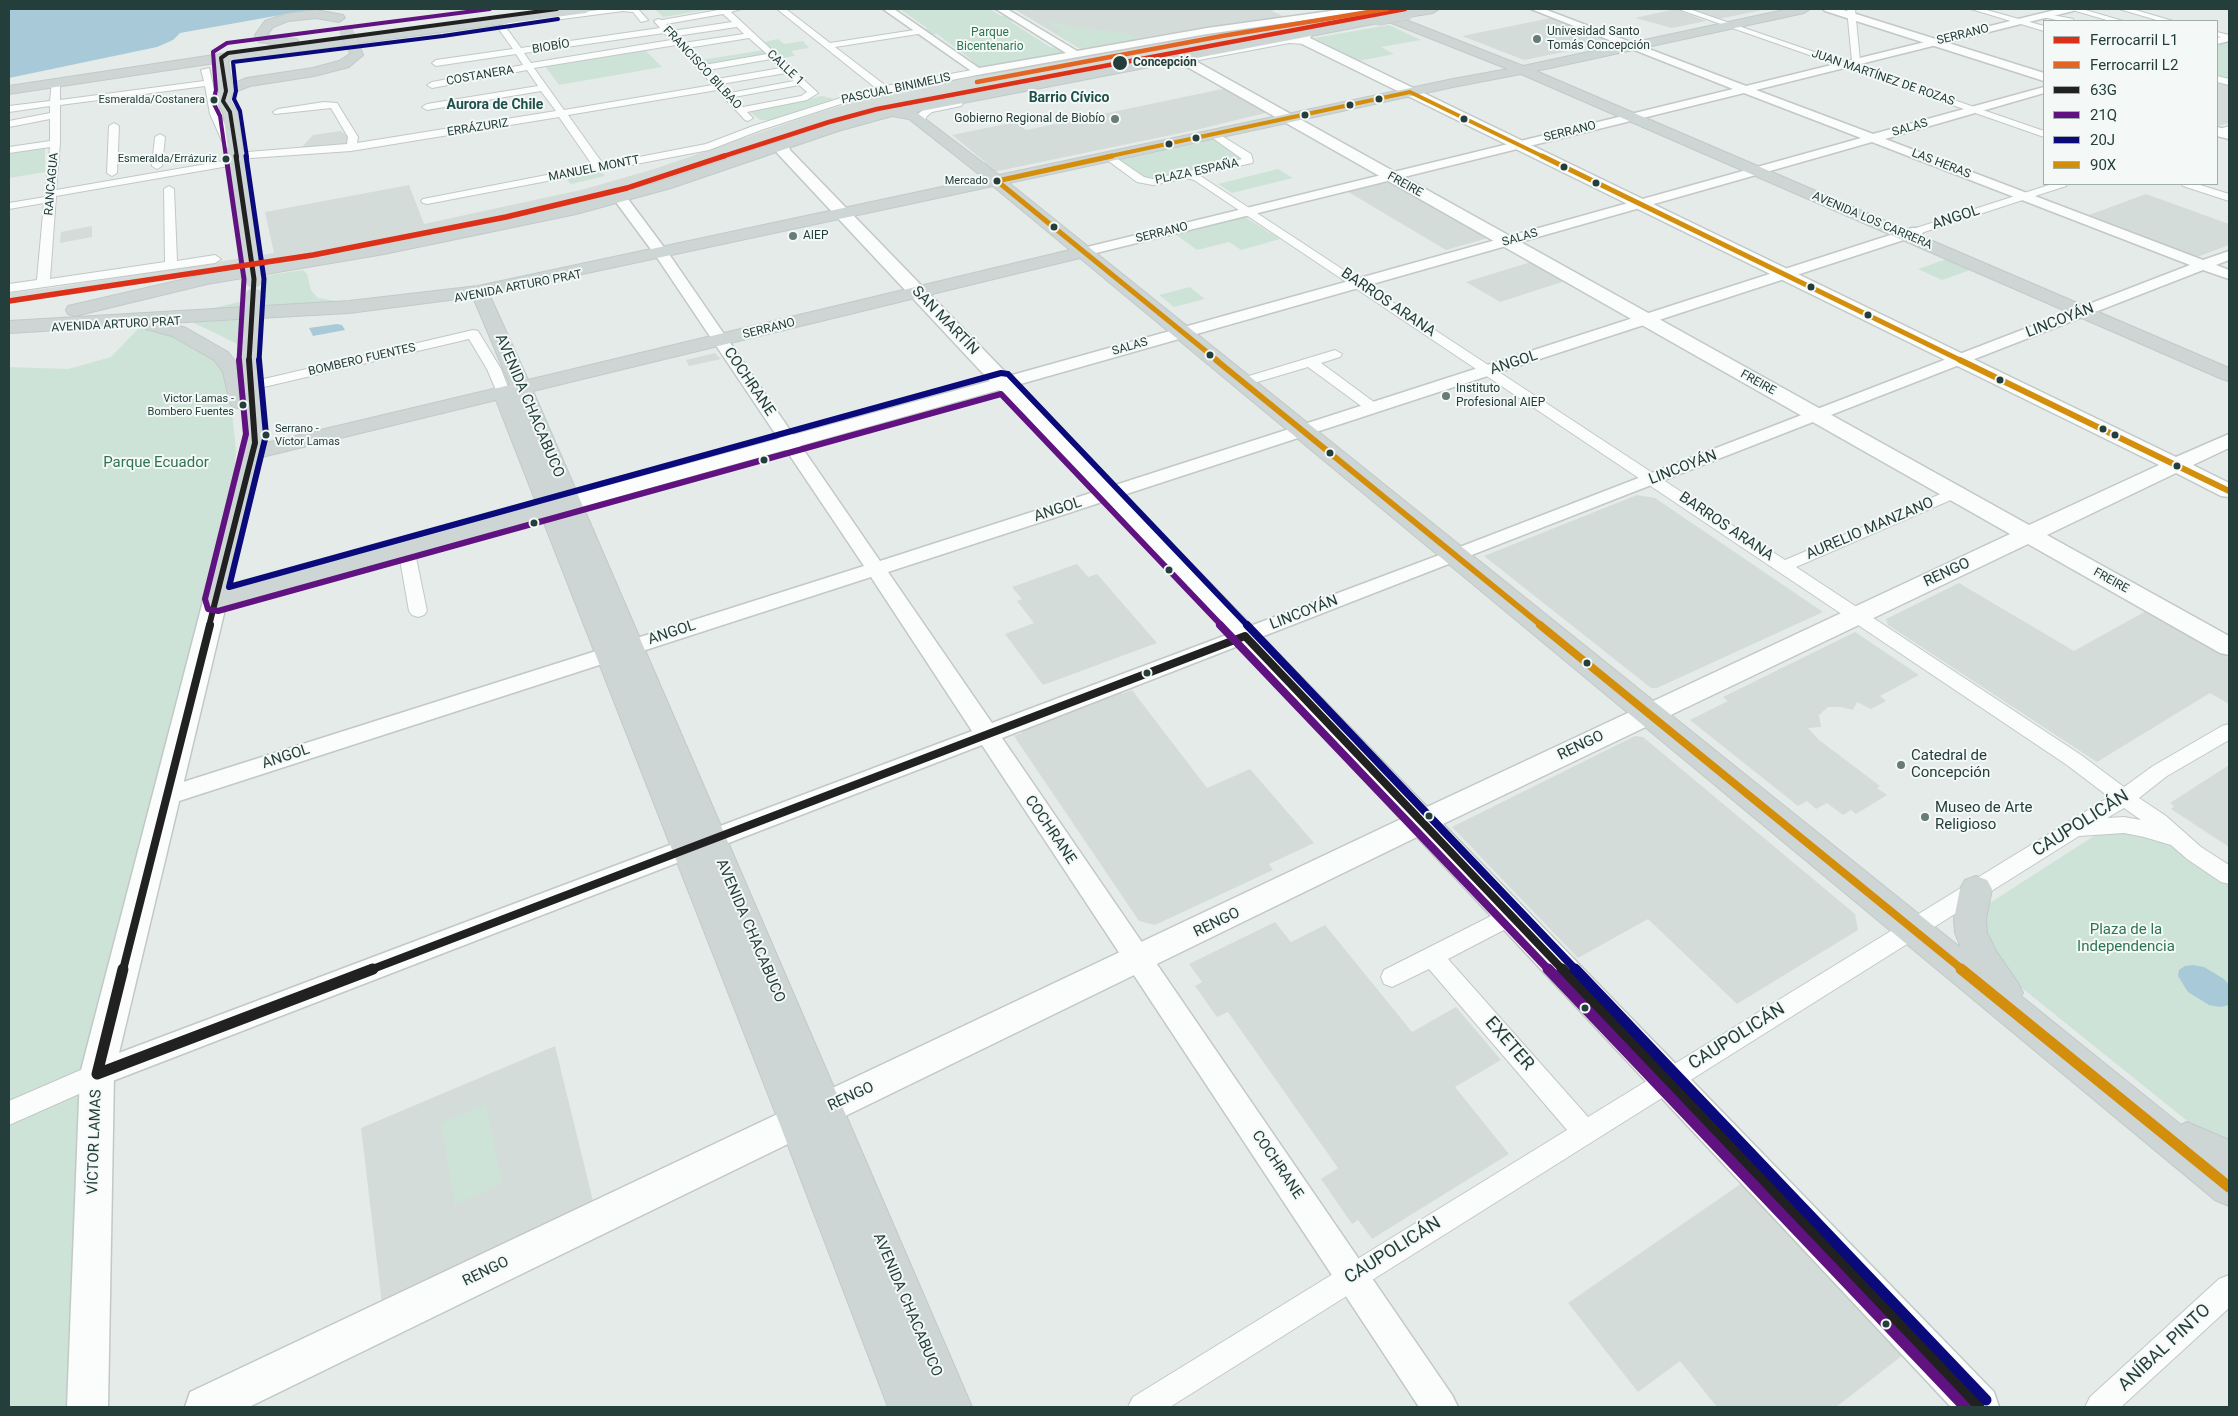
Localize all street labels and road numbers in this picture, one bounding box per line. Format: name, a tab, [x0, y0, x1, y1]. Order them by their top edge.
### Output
street label: SERRANO	[1935, 22, 1991, 48]
street label: FRANCISCO BILBAO	[660, 23, 744, 113]
street label: BIOBÍO	[531, 37, 571, 57]
street label: CALLE 1	[764, 47, 806, 89]
street label: JUAN MARTÍNEZ DE ROZAS	[1810, 47, 1956, 109]
street label: COSTANERA	[445, 63, 515, 89]
street label: PASCUAL BINIMELIS	[840, 70, 952, 108]
street label: ERRÁZURIZ	[446, 116, 510, 140]
street label: SALAS	[1890, 116, 1930, 140]
street label: SERRANO	[1542, 119, 1598, 145]
street label: LAS HERAS	[1909, 146, 1973, 182]
street label: RANCAGUA	[42, 152, 62, 216]
street label: MANUEL MONTT	[547, 153, 641, 185]
street label: PLAZA ESPAÑA	[1154, 156, 1240, 188]
street label: FREIRE	[1385, 169, 1425, 201]
street label: AVENIDA LOS CARRERA	[1810, 189, 1934, 253]
street label: ANGOL	[1930, 202, 1982, 234]
street label: SERRANO	[1134, 220, 1190, 246]
street label: SALAS	[1500, 226, 1540, 250]
street label: BARROS ARANA	[1337, 265, 1439, 341]
street label: AVENIDA ARTURO PRAT	[453, 268, 583, 306]
street label: SAN MARTÍN	[908, 283, 982, 359]
street label: LINCOYÁN	[2023, 300, 2097, 342]
street label: AVENIDA ARTURO PRAT	[51, 314, 181, 336]
street label: SERRANO	[741, 316, 797, 342]
street label: AVENIDA CHACABUCO	[491, 332, 567, 480]
street label: SALAS	[1110, 335, 1150, 359]
street label: BOMBERO FUENTES	[307, 341, 417, 379]
street label: COCHRANE	[720, 344, 778, 420]
street label: ANGOL	[1488, 347, 1540, 379]
street label: FREIRE	[1738, 367, 1778, 399]
street label: LINCOYÁN	[1646, 447, 1720, 489]
street label: BARROS ARANA	[1675, 489, 1777, 565]
street label: ANGOL	[1032, 494, 1084, 526]
street label: AURELIO MANZANO	[1803, 494, 1937, 564]
street label: RENGO	[1921, 554, 1973, 592]
street label: FREIRE	[2091, 565, 2131, 597]
street label: LINCOYÁN	[1267, 592, 1341, 634]
street label: ANGOL	[646, 617, 698, 649]
street label: RENGO	[1555, 727, 1607, 765]
street label: ANGOL	[260, 741, 312, 773]
street label: CAUPOLICÁN	[2029, 786, 2133, 862]
street label: COCHRANE	[1021, 792, 1079, 868]
street label: AVENIDA CHACABUCO	[712, 857, 788, 1005]
street label: RENGO	[1191, 904, 1243, 942]
street label: CAUPOLICÁN	[1685, 999, 1789, 1075]
street label: EXETER	[1480, 1013, 1538, 1075]
street label: RENGO	[825, 1078, 877, 1116]
street label: VÍCTOR LAMAS	[84, 1089, 106, 1195]
street label: COCHRANE	[1248, 1127, 1306, 1203]
street label: CAUPOLICÁN	[1341, 1213, 1445, 1289]
street label: AVENIDA CHACABUCO	[869, 1231, 945, 1379]
street label: RENGO	[460, 1253, 512, 1291]
street label: ANÍBAL PINTO	[2114, 1300, 2216, 1396]

